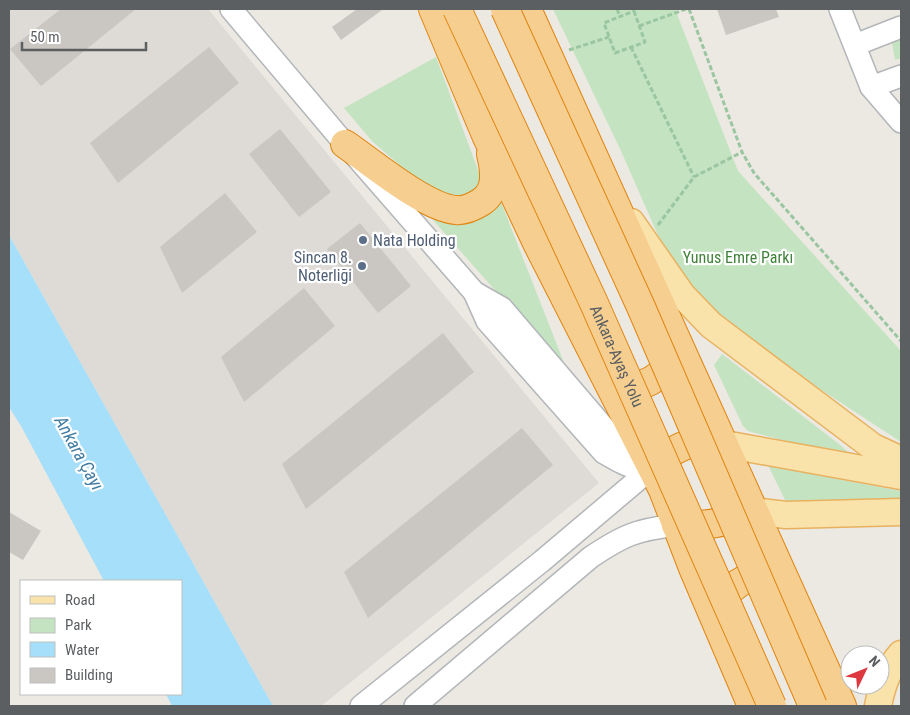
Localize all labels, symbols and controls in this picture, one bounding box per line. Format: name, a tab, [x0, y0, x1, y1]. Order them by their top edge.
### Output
scale bar	[22, 20, 146, 52]
text: 50 m	[30, 28, 60, 46]
place label: Nata Holding	[373, 231, 456, 250]
marker: Nata Holding	[357, 234, 369, 246]
place label: Sincan 8. Noterliği	[294, 248, 352, 285]
park label: Yunus Emre Parkı	[683, 248, 793, 267]
marker: Sincan 8. Noterliği	[356, 260, 368, 272]
street label: Ankara-Ayaş Yolu	[586, 302, 648, 410]
water label: Ankara Çayı	[50, 411, 108, 494]
legend	[20, 580, 182, 695]
text: Road	[65, 591, 95, 609]
text: Park	[65, 616, 92, 634]
text: Water	[65, 641, 100, 659]
north arrow	[840, 645, 890, 695]
text: N	[866, 653, 883, 670]
text: Building	[65, 666, 113, 684]

